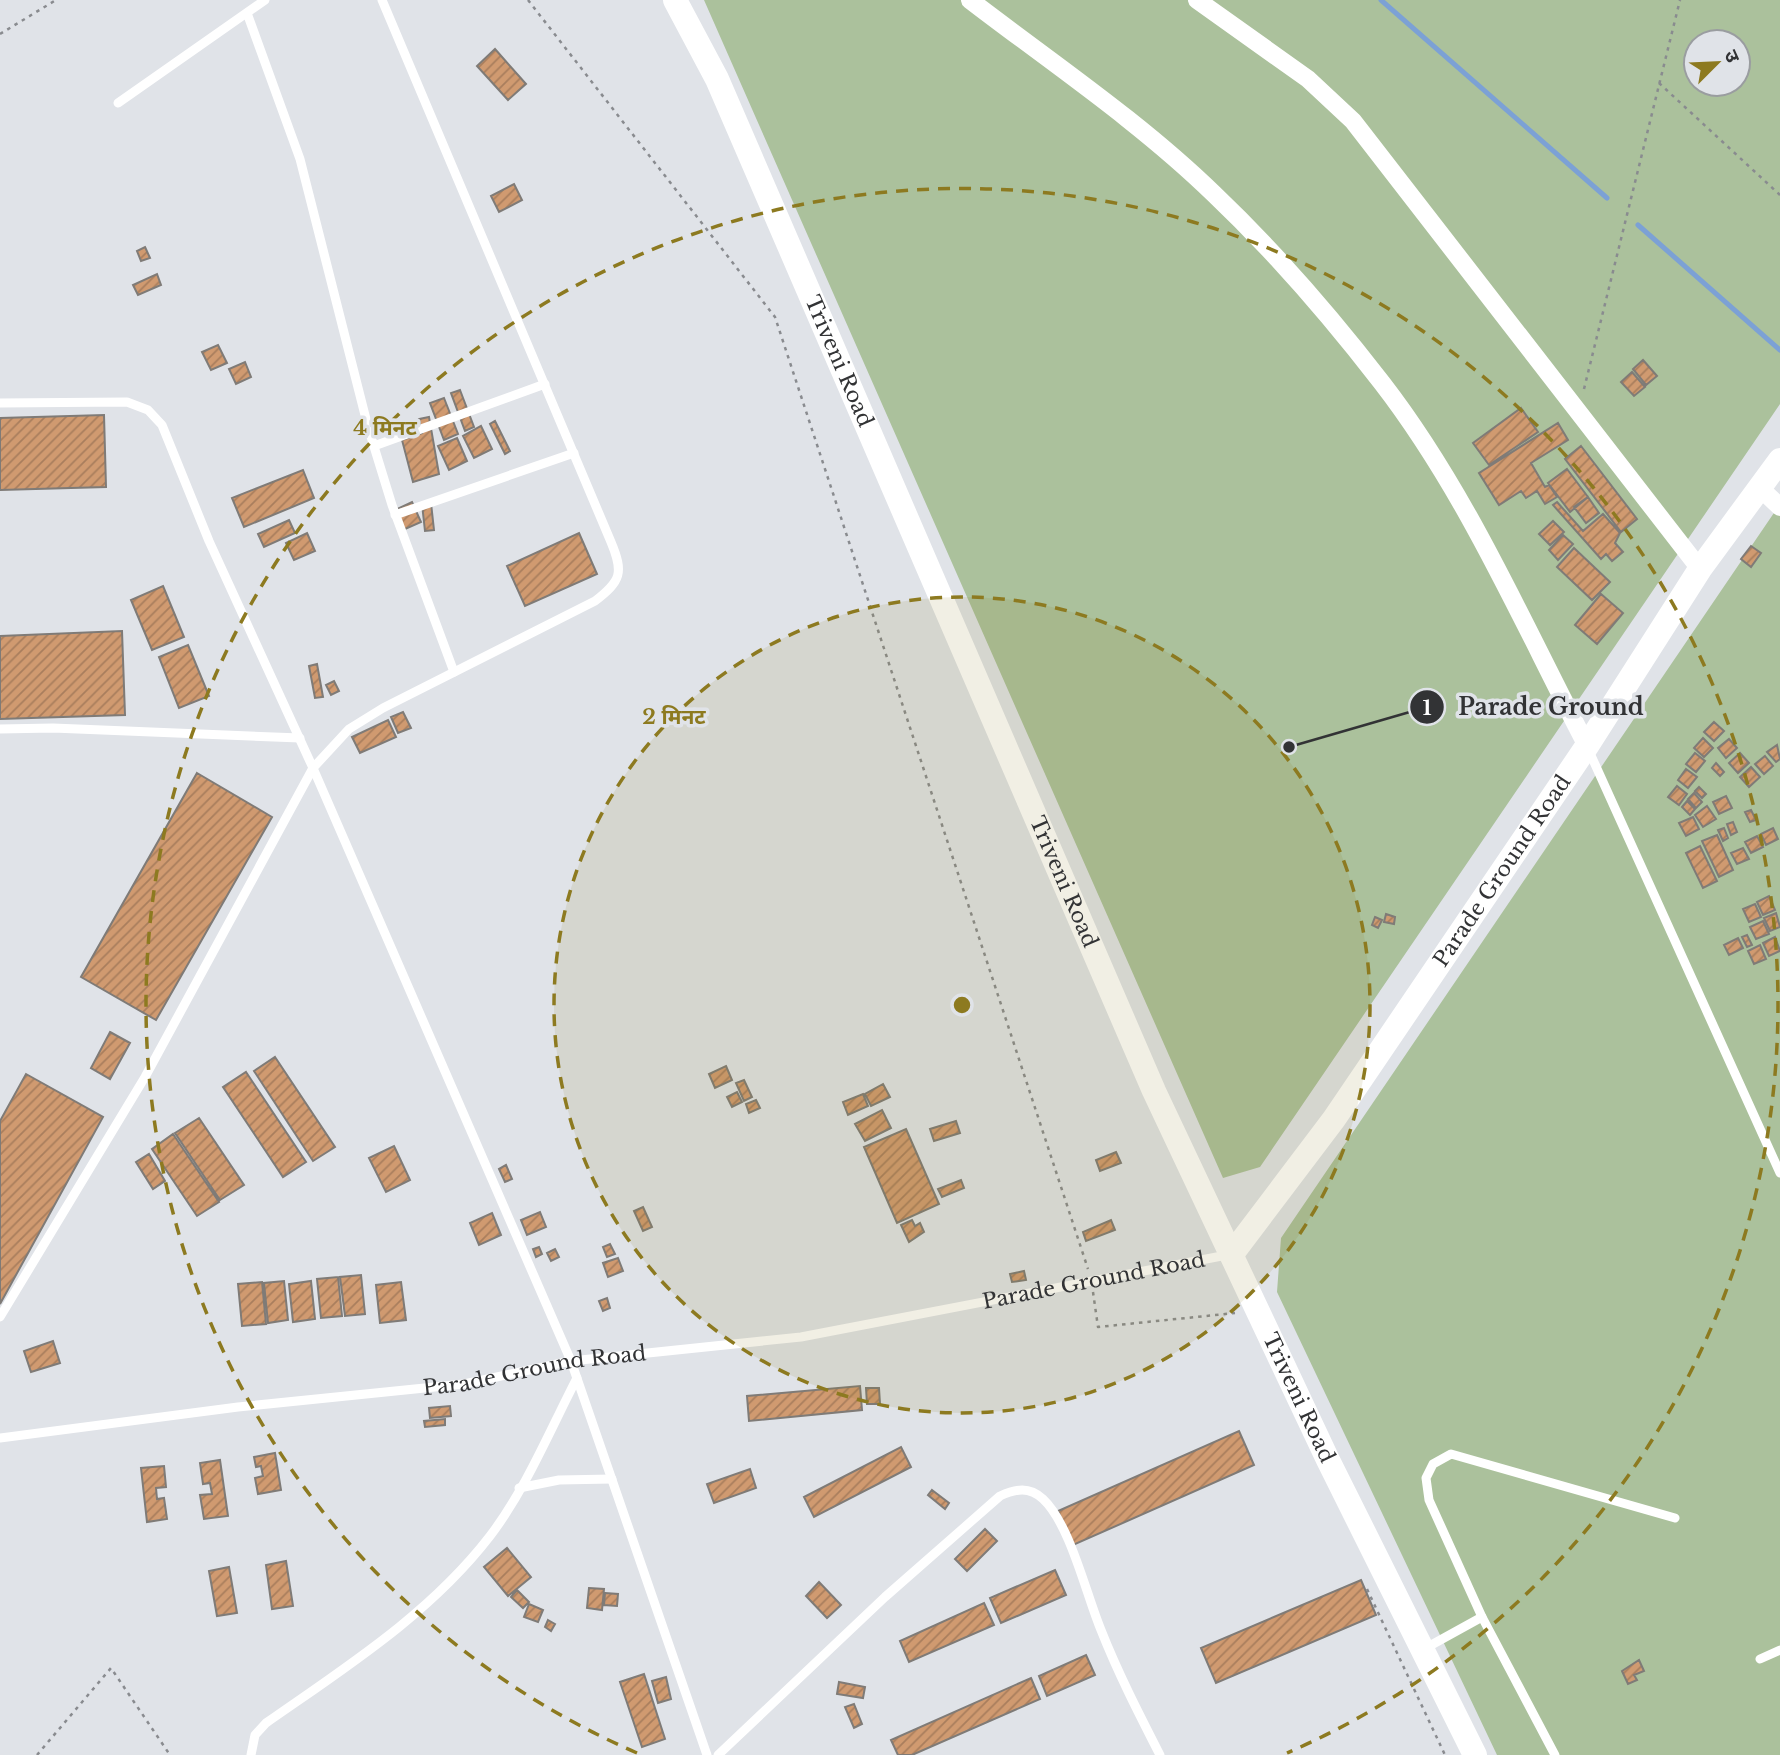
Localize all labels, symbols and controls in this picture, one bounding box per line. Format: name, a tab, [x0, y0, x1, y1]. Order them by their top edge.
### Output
north arrow	[1682, 28, 1752, 98]
text: उ	[1719, 47, 1745, 67]
street label: Triveni Road	[799, 292, 879, 431]
text: 4 मिनट	[353, 415, 418, 441]
callout: Parade Ground	[1410, 685, 1658, 729]
text: Parade Ground	[1458, 693, 1644, 721]
text: 1	[1422, 695, 1432, 721]
text: 2 मिनट	[642, 704, 706, 730]
street label: Parade Ground Road	[1428, 770, 1577, 972]
street label: Triveni Road	[1024, 812, 1103, 951]
centre of rings	[950, 993, 974, 1017]
street label: Parade Ground Road	[980, 1246, 1207, 1315]
street label: Triveni Road	[1257, 1329, 1340, 1467]
street label: Parade Ground Road	[422, 1340, 647, 1401]

